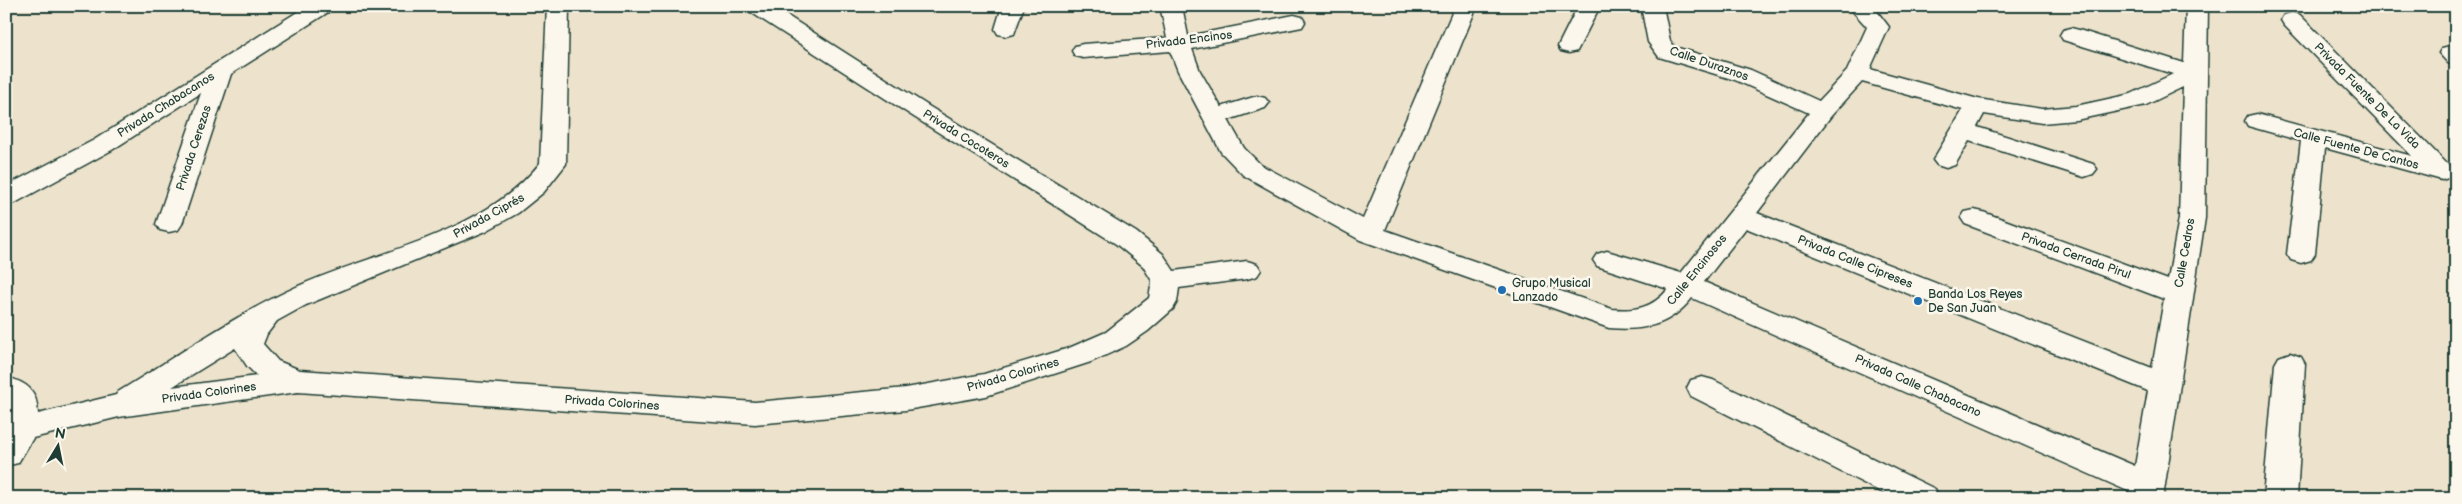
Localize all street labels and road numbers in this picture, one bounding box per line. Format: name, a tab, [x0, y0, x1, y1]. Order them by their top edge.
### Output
street label: Privada Encinos	[1145, 27, 1233, 53]
street label: Privada Fuente De La Vida	[2311, 40, 2423, 152]
street label: Calle Duraznos	[1668, 43, 1751, 85]
street label: Privada Chabacanos	[115, 69, 217, 141]
street label: Privada Cerezas	[173, 103, 215, 193]
street label: Privada Cocoteros	[920, 106, 1012, 172]
street label: Calle Fuente De Cantos	[2292, 125, 2420, 173]
street label: Privada Ciprés	[451, 190, 527, 242]
street label: Calle Cedros	[2172, 217, 2199, 289]
street label: Privada Cerrada Pirul	[2019, 229, 2133, 283]
street label: Calle Encinosos	[1664, 231, 1730, 309]
street label: Privada Calle Cipreses	[1795, 232, 1915, 292]
street label: Privada Calle Chabacano	[1852, 351, 1984, 421]
street label: Privada Colorines	[965, 355, 1061, 395]
street label: Privada Colorines	[161, 379, 257, 407]
street label: Privada Colorines	[564, 392, 660, 414]

